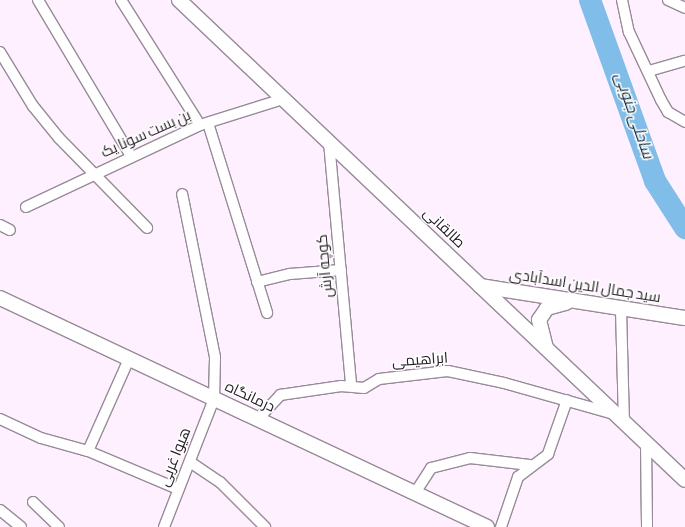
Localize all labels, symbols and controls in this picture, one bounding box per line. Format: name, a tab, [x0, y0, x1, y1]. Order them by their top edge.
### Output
water label: ساحلی جنوبی	[609, 70, 657, 162]
street label: بن بست سونا یک	[98, 106, 194, 162]
street label: طالقانی	[419, 204, 469, 252]
street label: کوچه آرش	[313, 234, 337, 298]
street label: سید جمال الدین اسدآبادی	[508, 265, 662, 307]
street label: ابراهیمی	[391, 349, 449, 371]
street label: درمانگاه	[222, 378, 278, 416]
street label: هیوا غربی	[155, 425, 195, 489]

